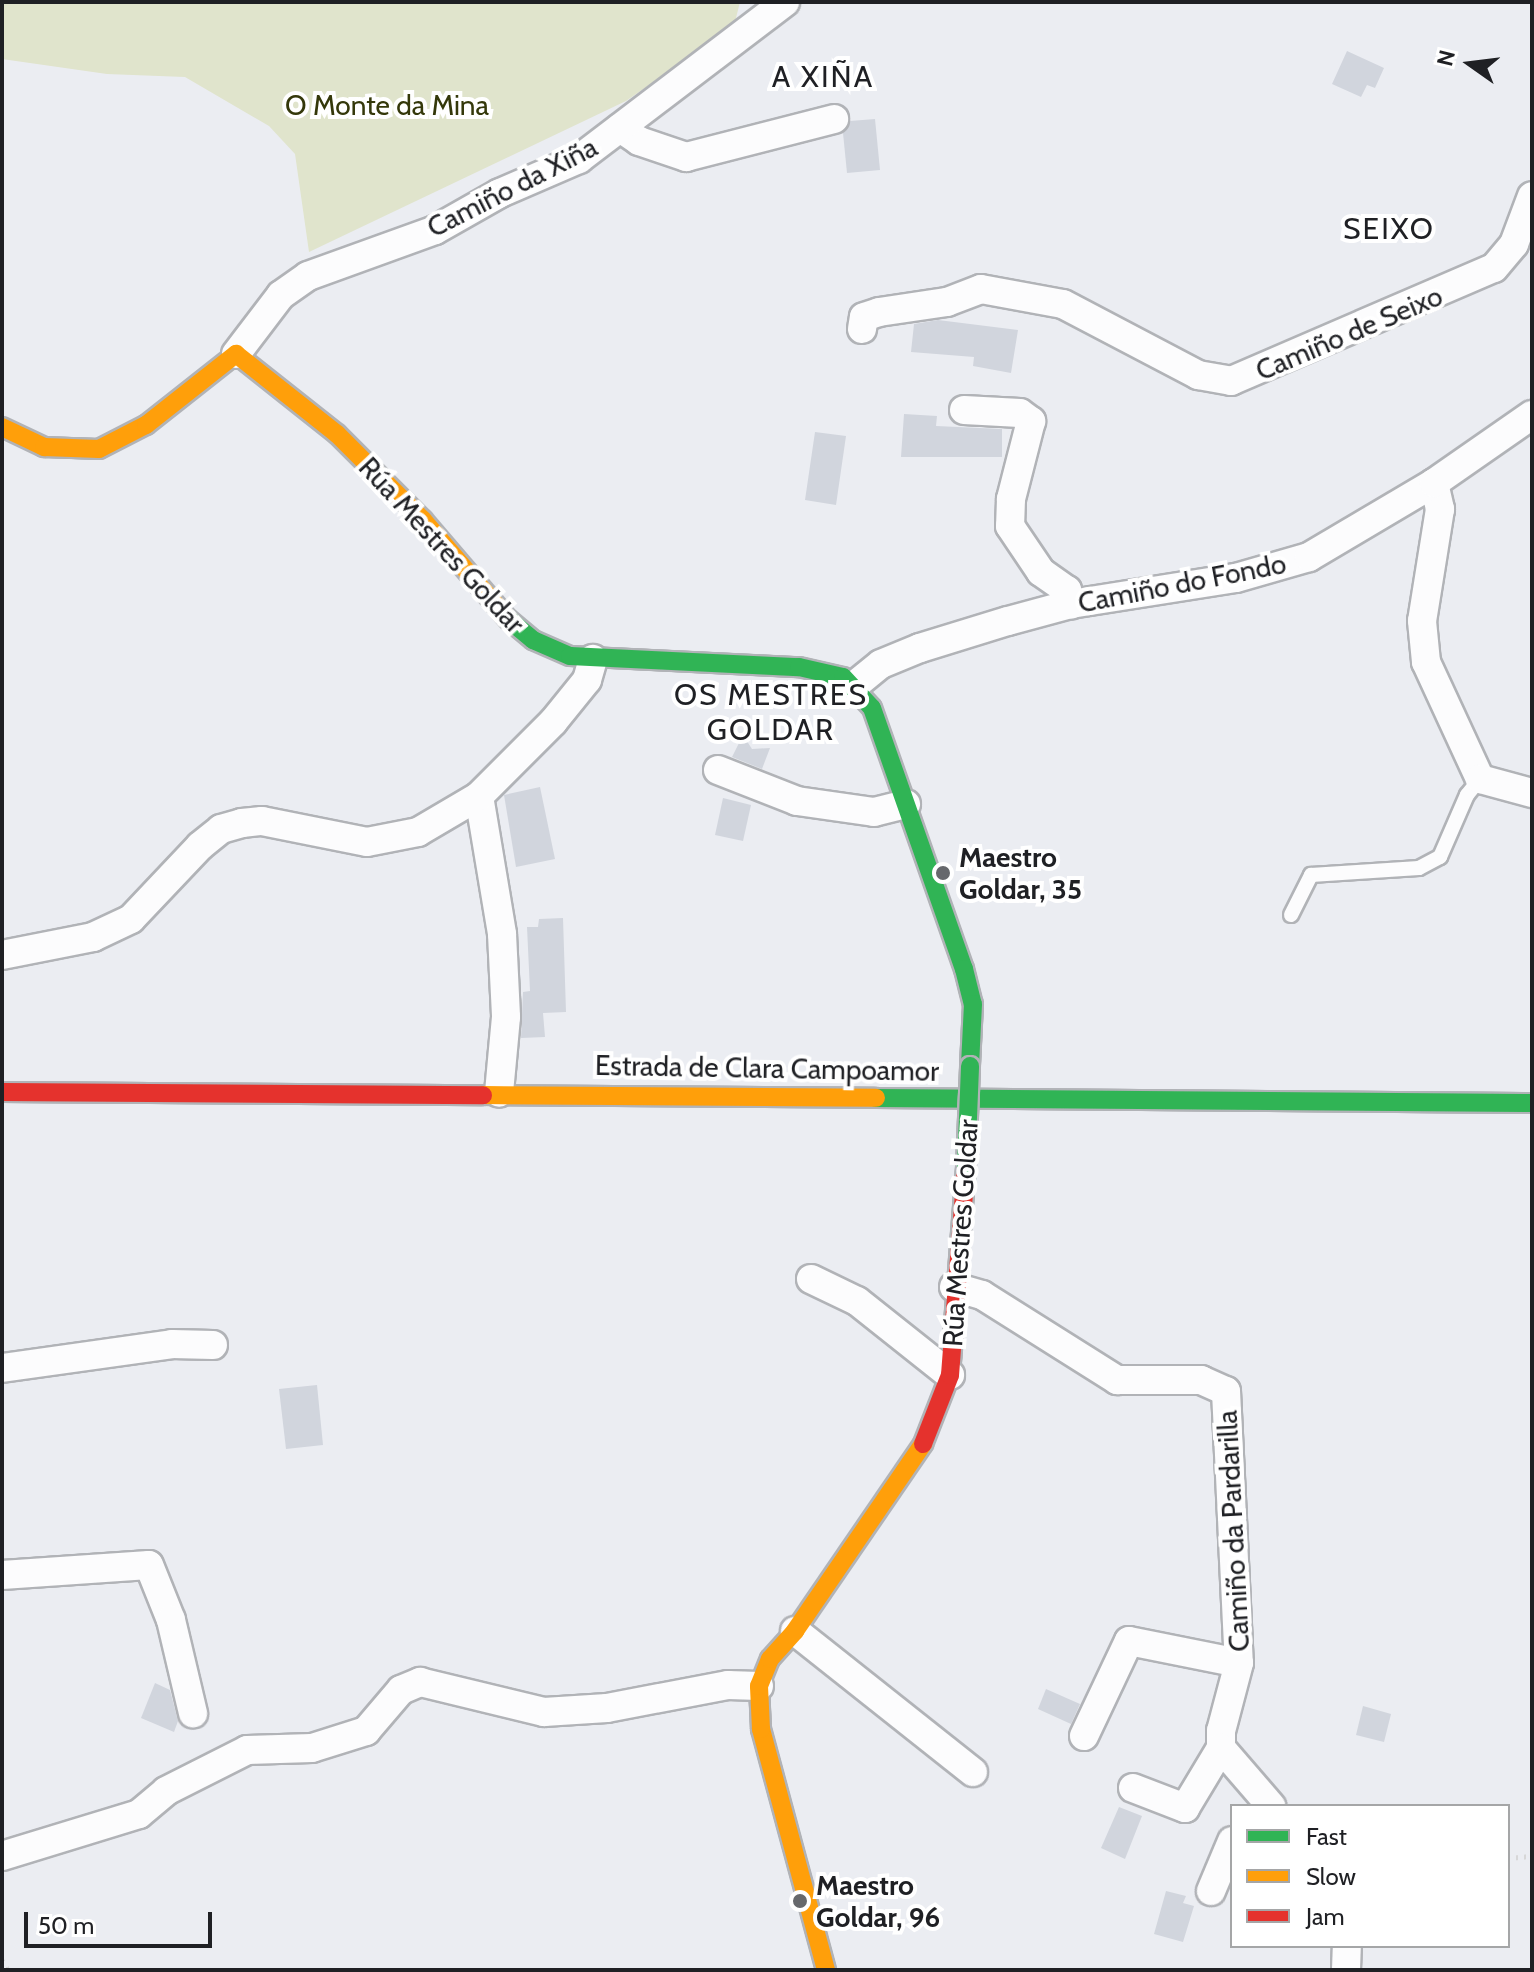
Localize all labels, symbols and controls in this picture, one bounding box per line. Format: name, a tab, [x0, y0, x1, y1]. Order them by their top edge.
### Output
north arrow	[1430, 24, 1510, 104]
text: N	[1431, 47, 1461, 69]
district label: A XIÑA	[772, 59, 874, 95]
park label: O Monte da Mina	[285, 88, 489, 122]
street label: Camiño da Xiña	[421, 130, 603, 244]
district label: SEIXO	[1343, 211, 1435, 247]
street label: Camiño de Seixo	[1251, 279, 1447, 387]
street label: Rúa Mestres Goldar	[352, 450, 532, 640]
street label: Camiño do Fondo	[1075, 546, 1289, 620]
district label: OS MESTRES GOLDAR	[674, 677, 868, 748]
place label: Maestro Goldar, 35	[959, 840, 1082, 906]
marker: Maestro Goldar, 35	[934, 864, 952, 882]
street label: Estrada de Clara Campoamor	[595, 1048, 939, 1088]
street label: Rúa Mestres Goldar	[935, 1118, 985, 1348]
street label: Camiño da Pardarilla	[1210, 1409, 1256, 1653]
legend	[1230, 1804, 1510, 1948]
text: Fast	[1306, 1822, 1347, 1851]
text: Slow	[1306, 1862, 1356, 1891]
place label: Maestro Goldar, 96	[816, 1868, 940, 1934]
marker: Maestro Goldar, 96	[791, 1892, 809, 1910]
scale bar	[28, 1896, 216, 1946]
text: Jam	[1306, 1902, 1344, 1931]
text: 50 m	[38, 1911, 94, 1940]

